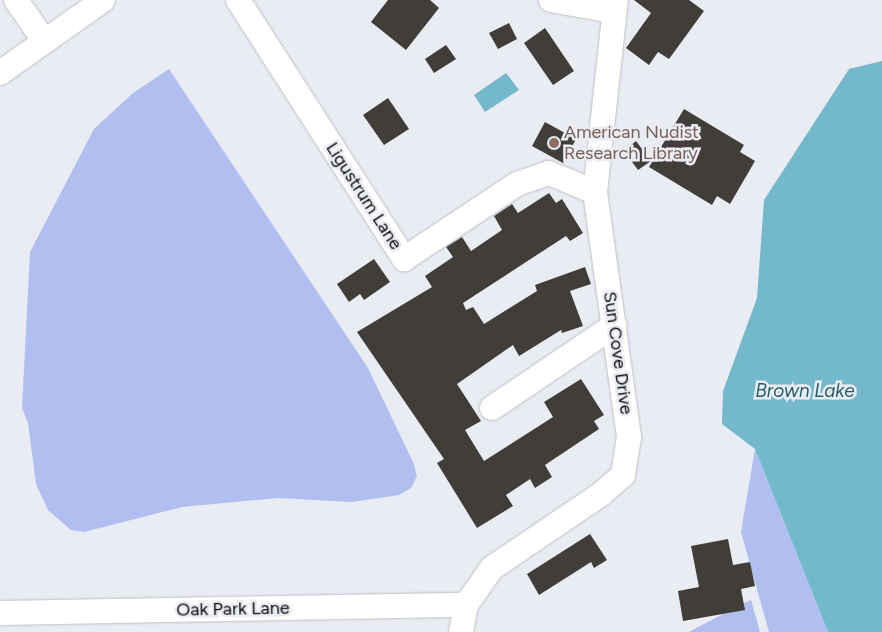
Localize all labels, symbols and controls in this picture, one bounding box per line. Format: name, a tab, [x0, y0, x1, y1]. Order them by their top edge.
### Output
place label: American Nudist Research Library	[564, 122, 699, 164]
marker: American Nudist Research Library	[548, 137, 560, 149]
street label: Ligustrum Lane	[321, 138, 407, 254]
street label: Sun Cove Drive	[599, 290, 637, 416]
water label: Brown Lake	[755, 380, 855, 402]
street label: Oak Park Lane	[176, 597, 290, 621]

